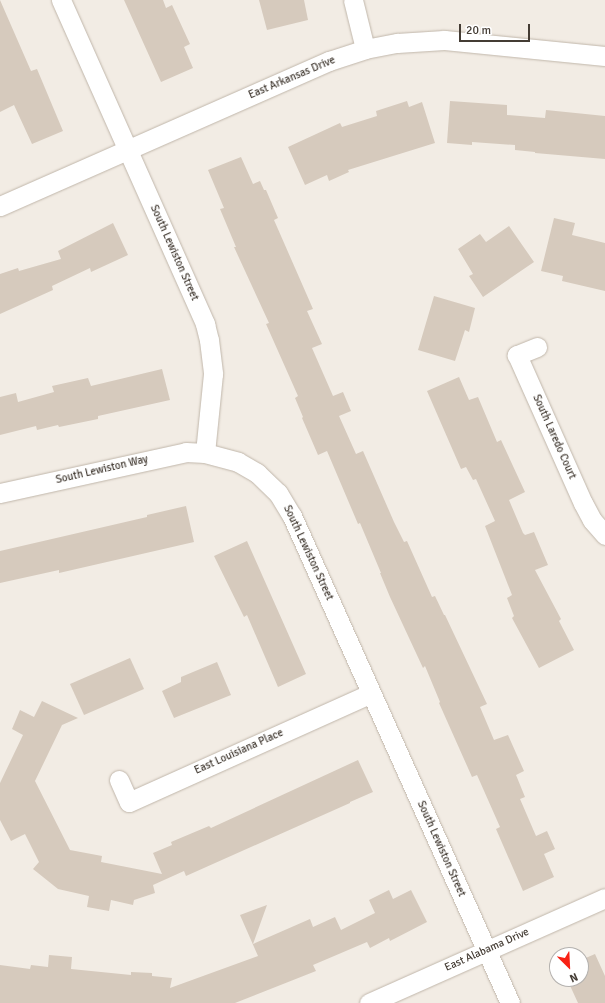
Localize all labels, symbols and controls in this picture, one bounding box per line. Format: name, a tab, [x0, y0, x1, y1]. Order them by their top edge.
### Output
scale bar	[461, 16, 532, 42]
text: 20 m	[466, 23, 491, 38]
street label: East Arkansas Drive	[247, 54, 337, 102]
street label: South Lewiston Street	[147, 203, 201, 303]
street label: South Laredo Court	[529, 393, 579, 481]
street label: South Lewiston Way	[55, 453, 149, 487]
street label: South Lewiston Street	[280, 503, 336, 603]
street label: East Louisiana Place	[192, 726, 286, 778]
street label: South Lewiston Street	[414, 799, 468, 899]
street label: East Alabama Drive	[443, 925, 531, 975]
north arrow	[549, 947, 589, 987]
text: N	[568, 970, 580, 985]

